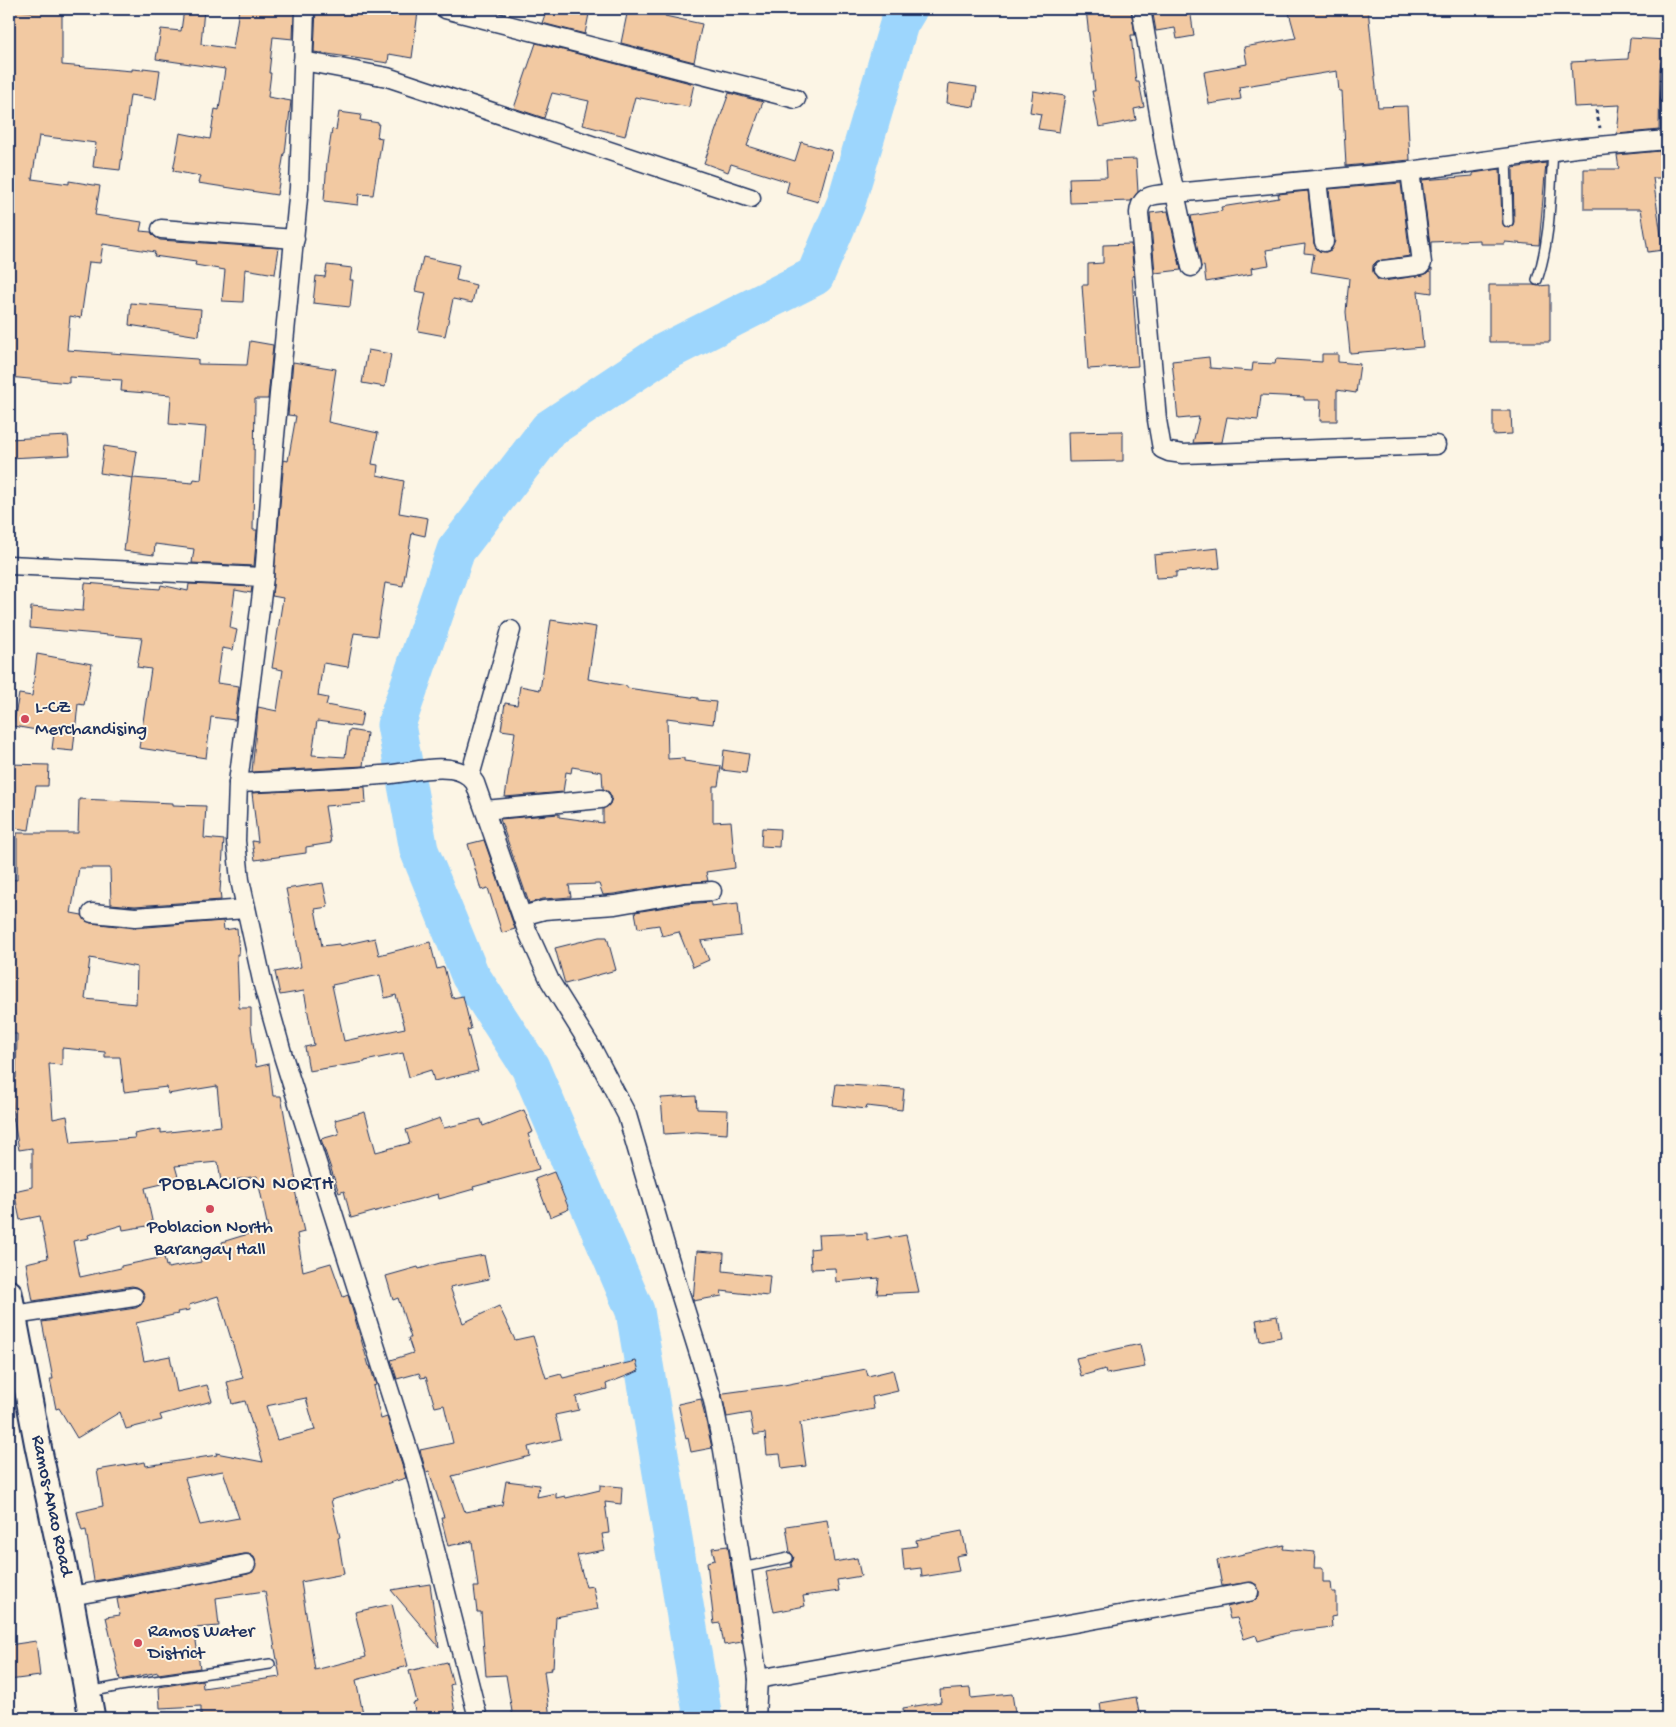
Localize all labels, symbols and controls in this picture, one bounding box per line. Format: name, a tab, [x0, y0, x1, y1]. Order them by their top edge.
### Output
place label: L-CZ Merchandising	[35, 697, 147, 742]
marker: L-CZ Merchandising	[19, 713, 31, 725]
district label: POBLACION NORTH	[158, 1173, 335, 1198]
marker: Poblacion North Barangay Hall	[204, 1203, 216, 1215]
place label: Poblacion North Barangay Hall	[146, 1217, 273, 1262]
street label: Ramos-Anao Road	[25, 1433, 78, 1580]
place label: Ramos Water District	[146, 1621, 257, 1666]
marker: Ramos Water District	[132, 1637, 144, 1649]

